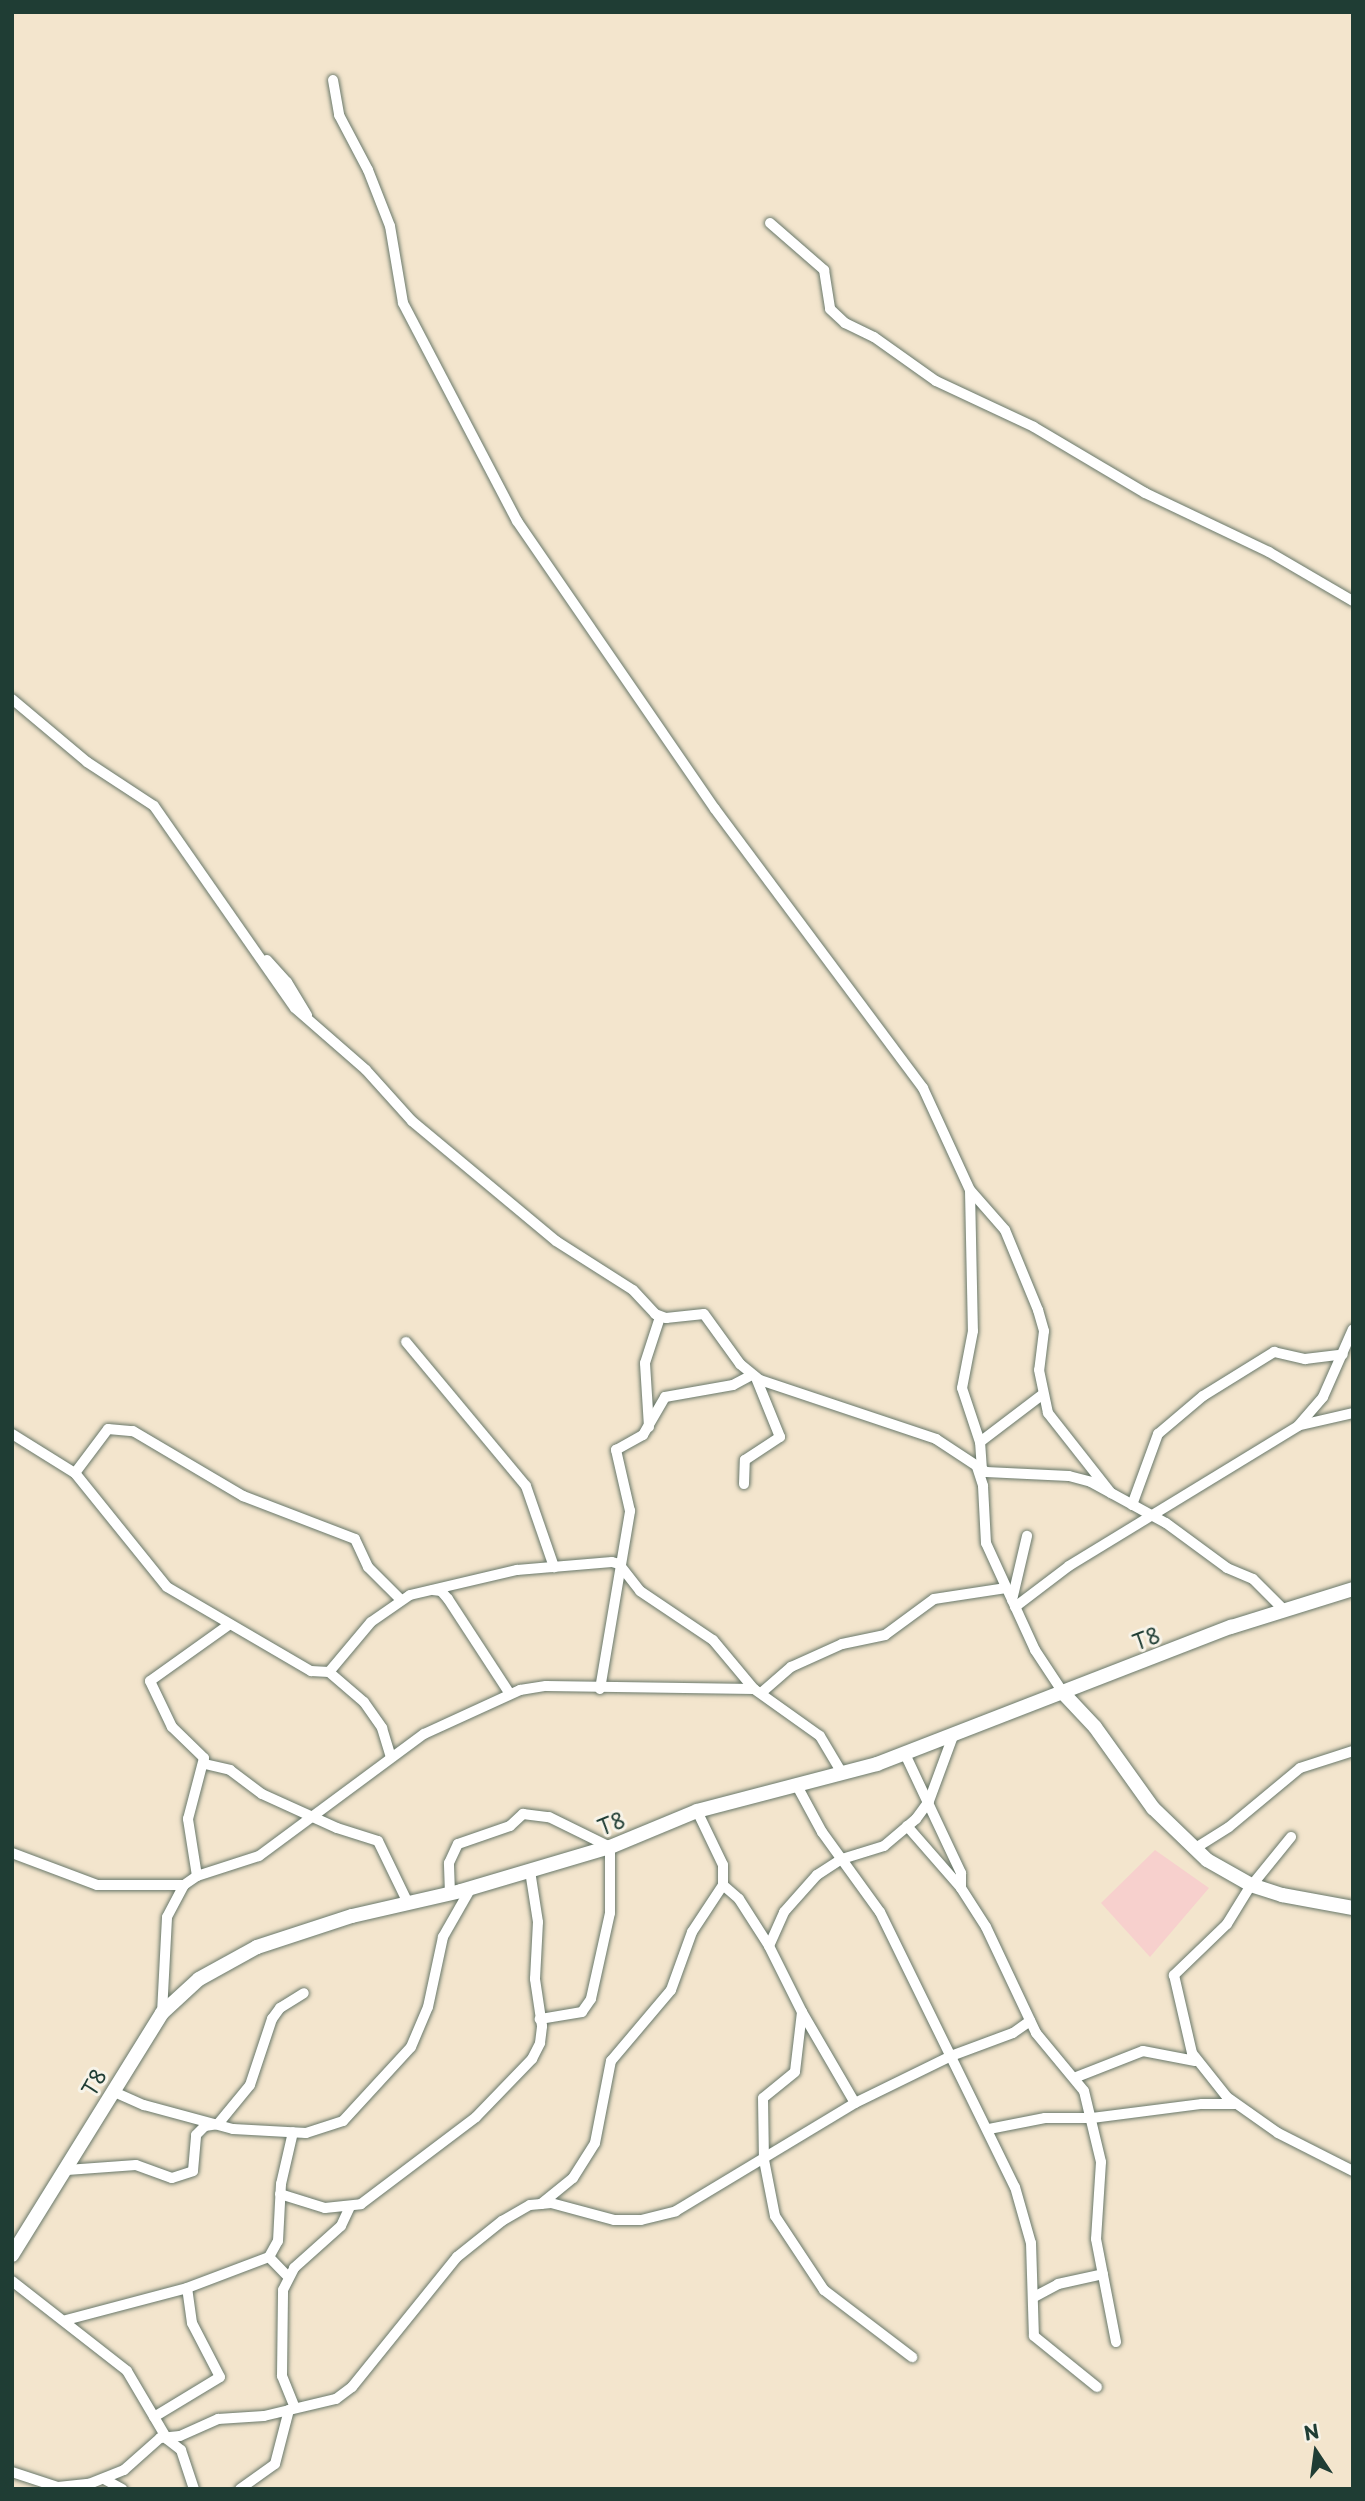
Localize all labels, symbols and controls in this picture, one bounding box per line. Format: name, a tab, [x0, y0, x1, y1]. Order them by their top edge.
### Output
street label: T8	[1129, 1621, 1163, 1655]
street label: T8	[594, 1806, 628, 1840]
street label: T8	[75, 2064, 111, 2100]
text: N	[1301, 2416, 1322, 2447]
north arrow	[1281, 2417, 1351, 2487]

